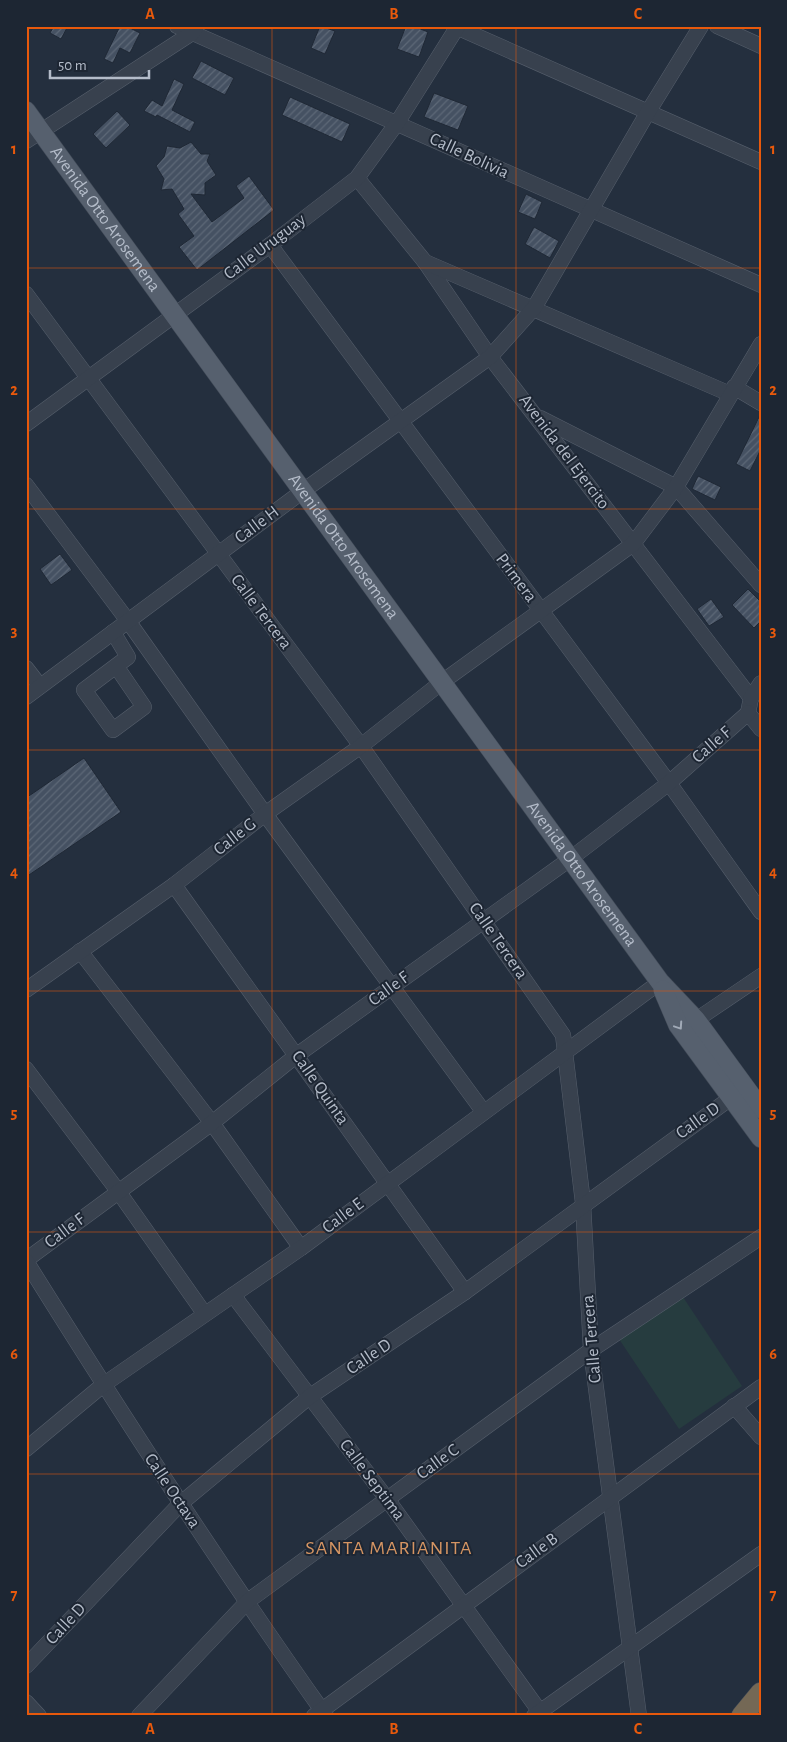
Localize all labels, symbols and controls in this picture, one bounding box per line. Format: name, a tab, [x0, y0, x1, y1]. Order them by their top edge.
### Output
text: A	[145, 6, 155, 22]
text: B	[389, 6, 399, 22]
text: C	[634, 6, 643, 22]
scale bar	[50, 48, 149, 80]
text: 50 m	[58, 58, 87, 73]
street label: Calle Bolivia	[427, 130, 511, 182]
text: 1	[11, 141, 17, 157]
text: 1	[770, 141, 776, 157]
street label: Avenida Otto Arosemena	[46, 143, 164, 295]
street label: Calle Uruguay	[221, 210, 310, 284]
text: 2	[10, 382, 18, 398]
text: 2	[769, 382, 777, 398]
street label: Avenida del Ejercito	[515, 391, 613, 513]
street label: Avenida Otto Arosemena	[285, 471, 402, 623]
street label: Calle H	[232, 503, 282, 547]
street label: Primera	[492, 550, 540, 606]
street label: Calle Tercera	[227, 571, 295, 653]
text: 3	[11, 623, 18, 639]
text: 3	[770, 623, 777, 639]
street label: Calle F	[689, 723, 735, 767]
street label: Avenida Otto Arosemena	[523, 798, 640, 950]
street label: Calle G	[210, 815, 260, 859]
text: 4	[10, 864, 18, 880]
text: 4	[769, 864, 777, 880]
street label: Calle Tercera	[465, 899, 531, 983]
street label: Calle F	[365, 968, 413, 1010]
one-way arrow	[673, 1021, 682, 1030]
street label: Calle Quinta	[288, 1048, 352, 1128]
street label: Calle D	[673, 1099, 723, 1143]
text: 5	[11, 1105, 18, 1121]
text: 5	[770, 1105, 777, 1121]
street label: Calle E	[319, 1195, 367, 1237]
street label: Calle F	[41, 1210, 89, 1252]
street label: Calle Tercera	[579, 1294, 605, 1384]
street label: Calle D	[343, 1336, 395, 1378]
text: 6	[10, 1346, 18, 1362]
text: 6	[769, 1346, 777, 1362]
street label: Calle Septima	[336, 1436, 408, 1524]
street label: Calle C	[414, 1441, 462, 1483]
street label: Calle Octava	[141, 1450, 203, 1532]
street label: Calle B	[512, 1530, 562, 1572]
district label: SANTA MARIANITA	[305, 1538, 473, 1558]
text: 7	[11, 1587, 18, 1603]
text: 7	[770, 1587, 777, 1603]
street label: Calle D	[43, 1600, 89, 1648]
text: A	[145, 1721, 155, 1737]
text: B	[389, 1721, 399, 1737]
text: C	[634, 1721, 643, 1737]

